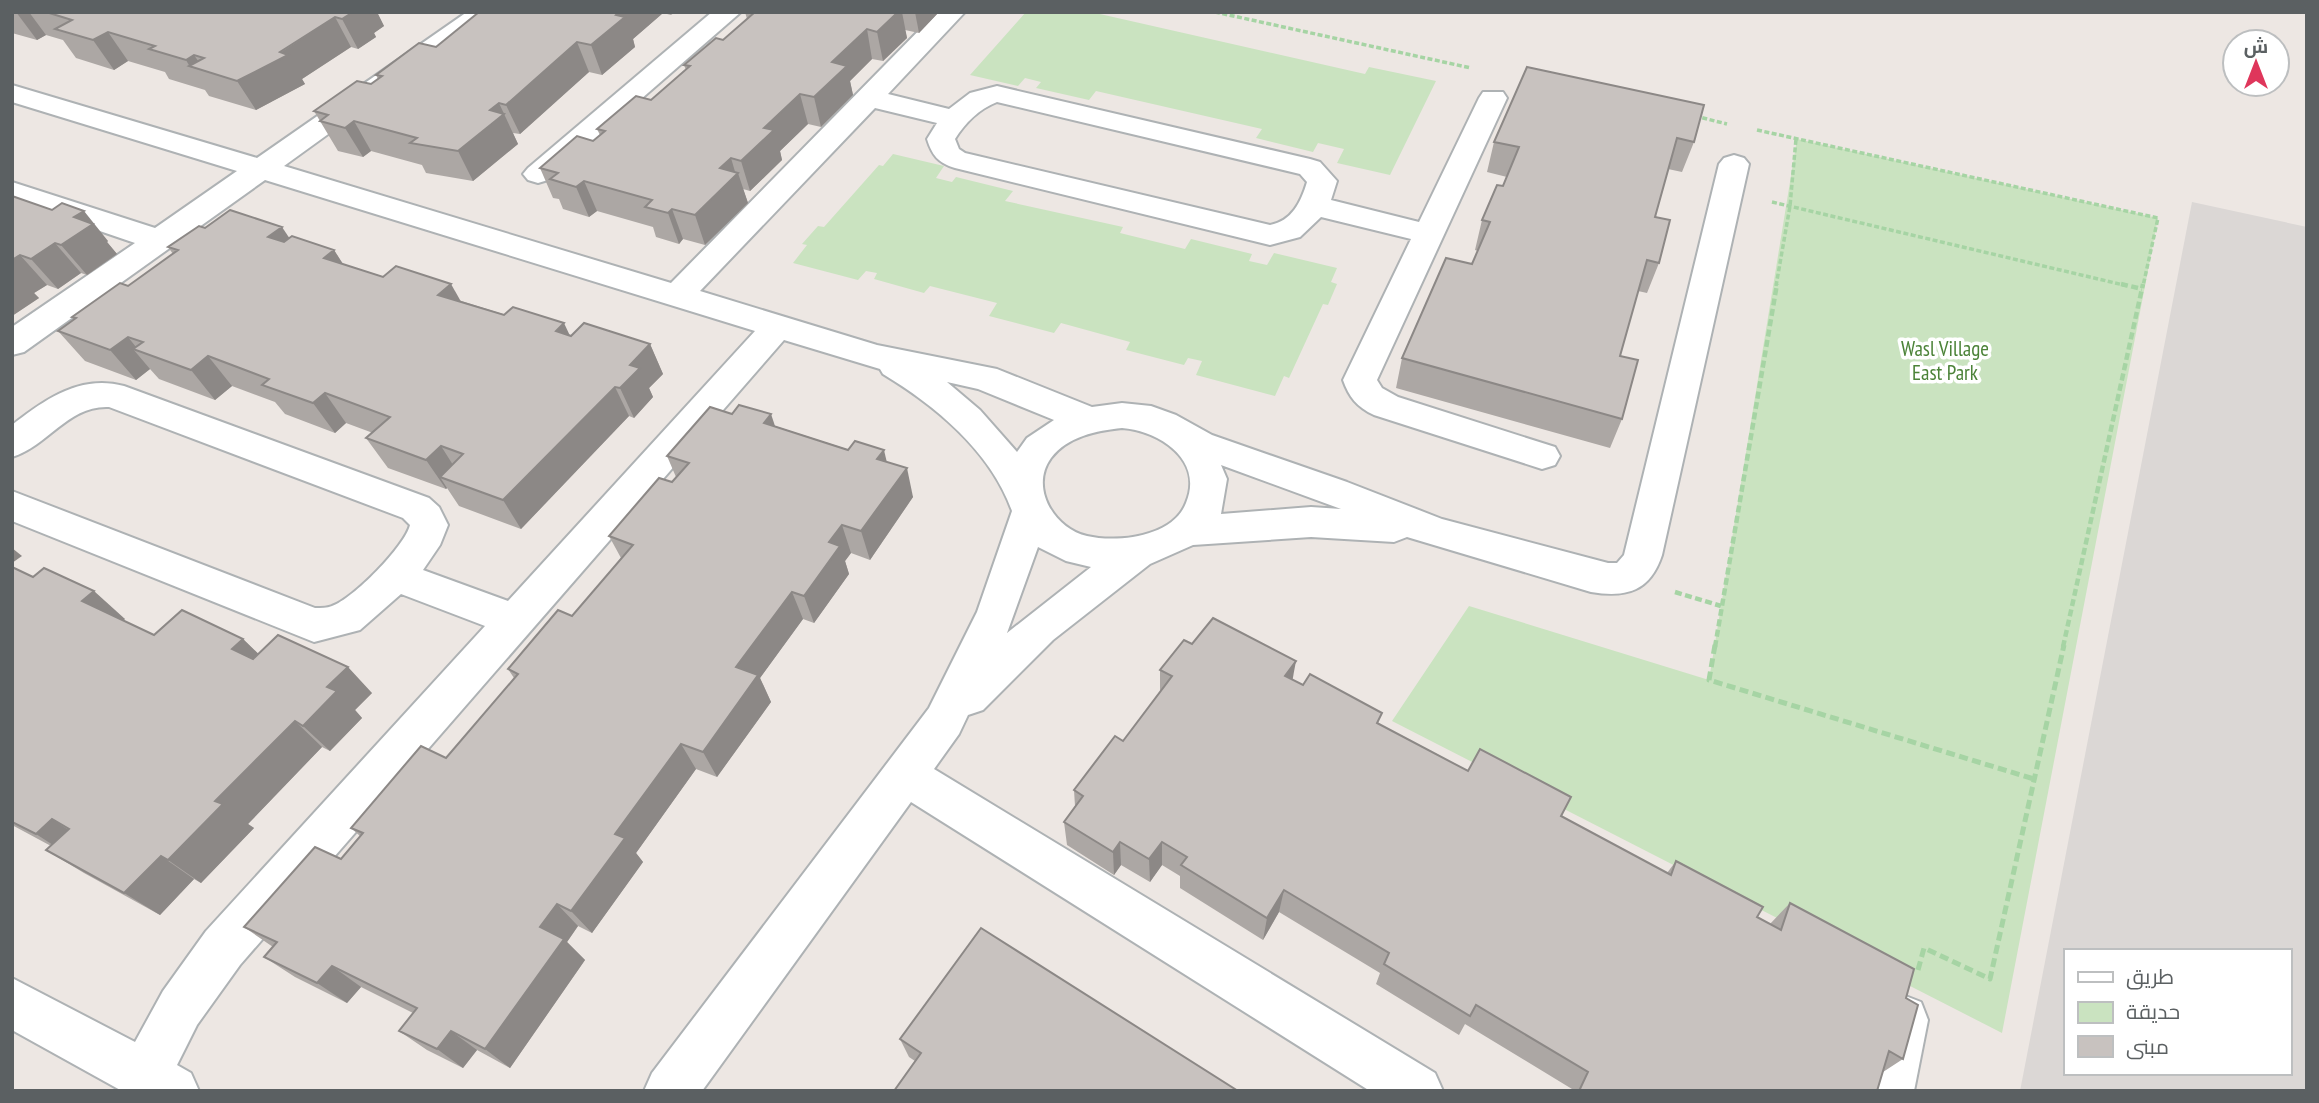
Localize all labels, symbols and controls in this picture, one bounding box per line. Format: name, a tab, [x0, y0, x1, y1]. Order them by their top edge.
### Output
north arrow	[2221, 28, 2291, 98]
text: ش	[2244, 34, 2268, 58]
park label: Wasl Village East Park	[1901, 335, 1989, 386]
legend	[2064, 949, 2291, 1075]
text: طريق	[2126, 963, 2174, 990]
text: حديقة	[2126, 998, 2180, 1025]
text: مبنى	[2126, 1033, 2169, 1060]

